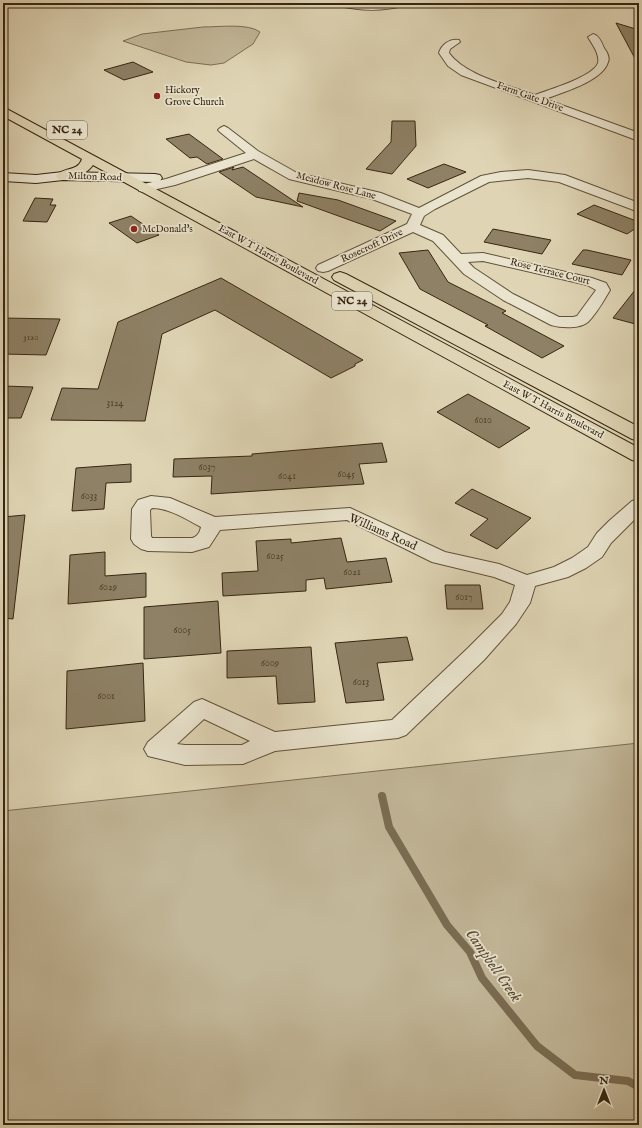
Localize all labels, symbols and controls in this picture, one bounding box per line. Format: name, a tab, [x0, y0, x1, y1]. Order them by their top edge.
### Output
street label: Farm Gate Drive	[495, 79, 565, 115]
place label: Hickory Grove Church	[165, 84, 225, 109]
marker: Hickory Grove Church	[152, 91, 162, 101]
road number: NC 24	[47, 121, 87, 139]
street label: Meadow Rose Lane	[295, 169, 378, 203]
street label: Milton Road	[68, 170, 123, 184]
street label: East W T Harris Boulevard	[216, 222, 321, 288]
place label: McDonald's	[142, 223, 193, 236]
marker: McDonald's	[129, 224, 139, 234]
street label: Rosecroft Drive	[339, 226, 405, 266]
street label: Rose Terrace Court	[509, 256, 592, 288]
road number: NC 24	[332, 292, 372, 310]
house number: 3120	[23, 332, 39, 343]
street label: East W T Harris Boulevard	[500, 378, 606, 442]
house number: 3124	[106, 397, 124, 410]
house number: 6010	[474, 414, 492, 427]
house number: 6037	[198, 461, 216, 474]
house number: 6045	[337, 468, 355, 481]
house number: 6041	[278, 470, 296, 483]
house number: 6033	[81, 490, 98, 503]
street label: Williams Road	[347, 510, 420, 554]
house number: 6025	[266, 550, 284, 563]
house number: 6021	[343, 566, 361, 579]
house number: 6029	[99, 581, 117, 594]
house number: 6017	[455, 591, 473, 604]
house number: 6005	[173, 624, 191, 637]
house number: 6009	[261, 657, 279, 670]
house number: 6013	[353, 676, 370, 689]
house number: 6001	[97, 690, 115, 703]
water label: Campbell Creek	[460, 925, 526, 1007]
north arrow	[584, 1070, 624, 1110]
text: N	[598, 1074, 609, 1088]

